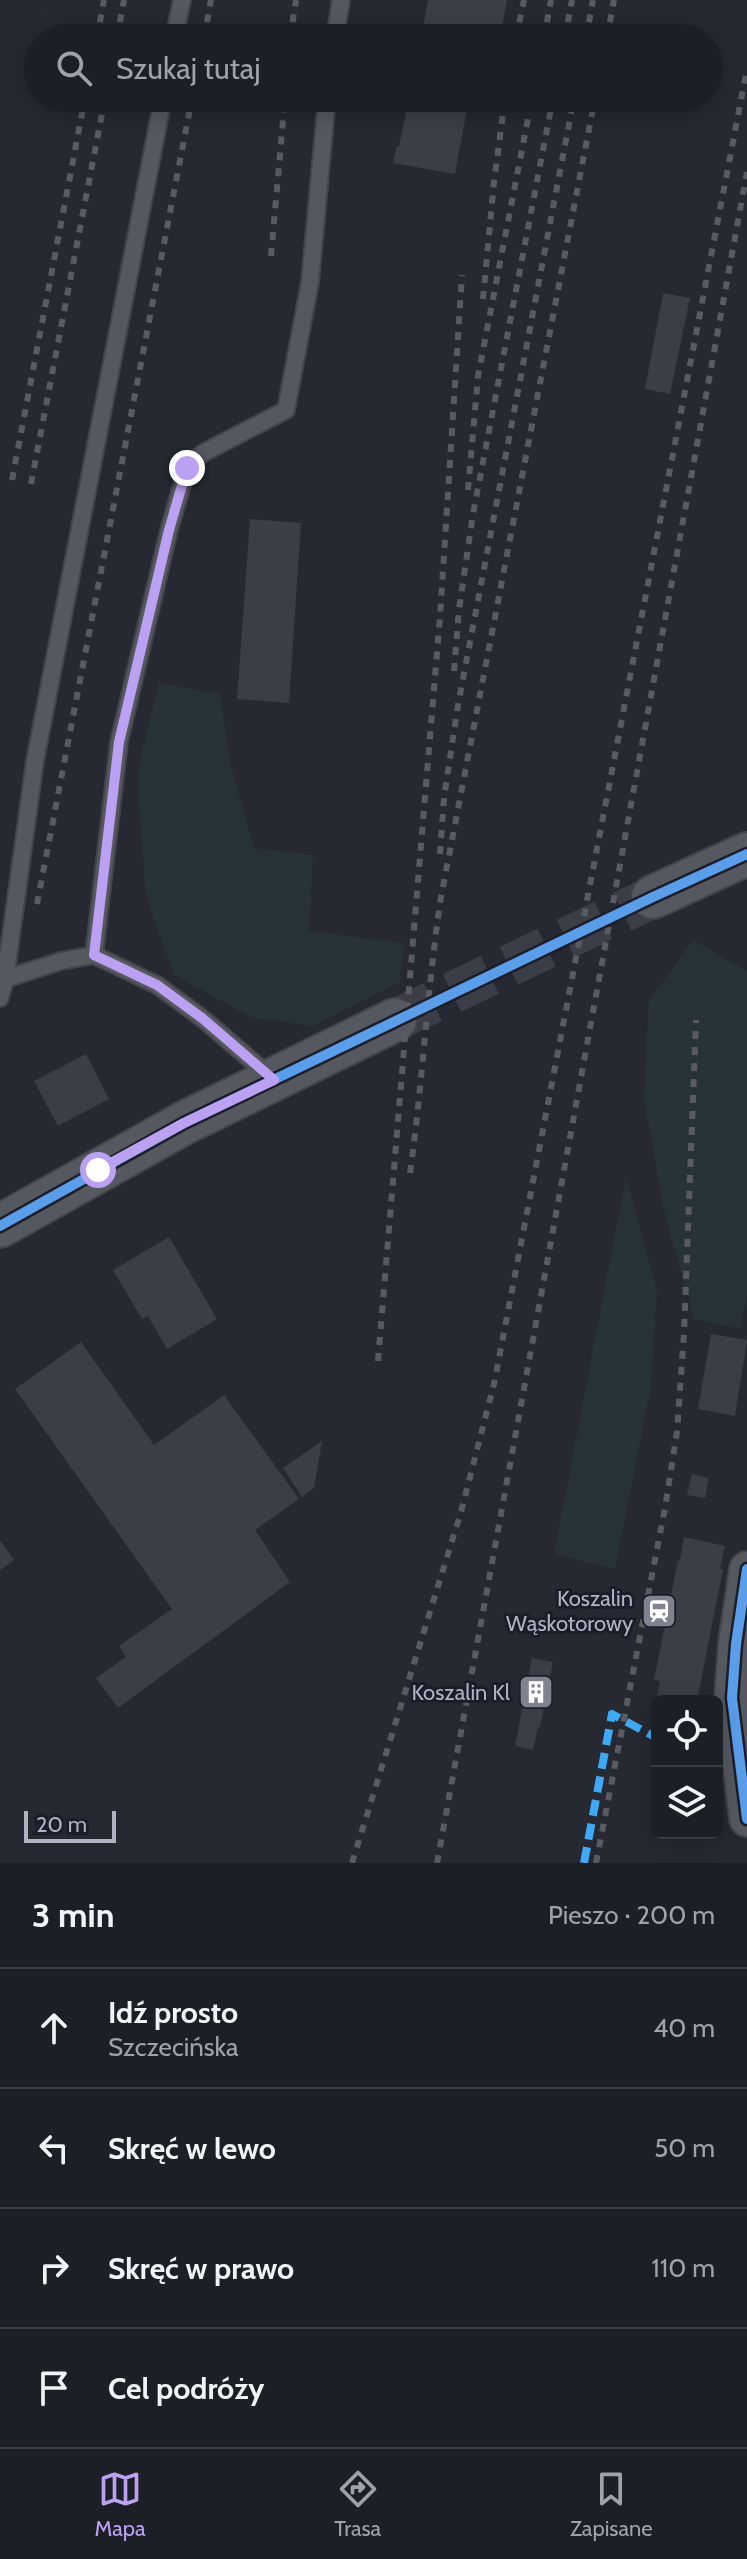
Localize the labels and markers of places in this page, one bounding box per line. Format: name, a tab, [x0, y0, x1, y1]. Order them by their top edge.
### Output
place label: Koszalin Wąskotorowy	[506, 1585, 633, 1637]
station icon: Koszalin Wąskotorowy	[640, 1592, 678, 1630]
building icon: Koszalin Kl	[517, 1673, 555, 1711]
place label: Koszalin Kl	[411, 1679, 511, 1706]

